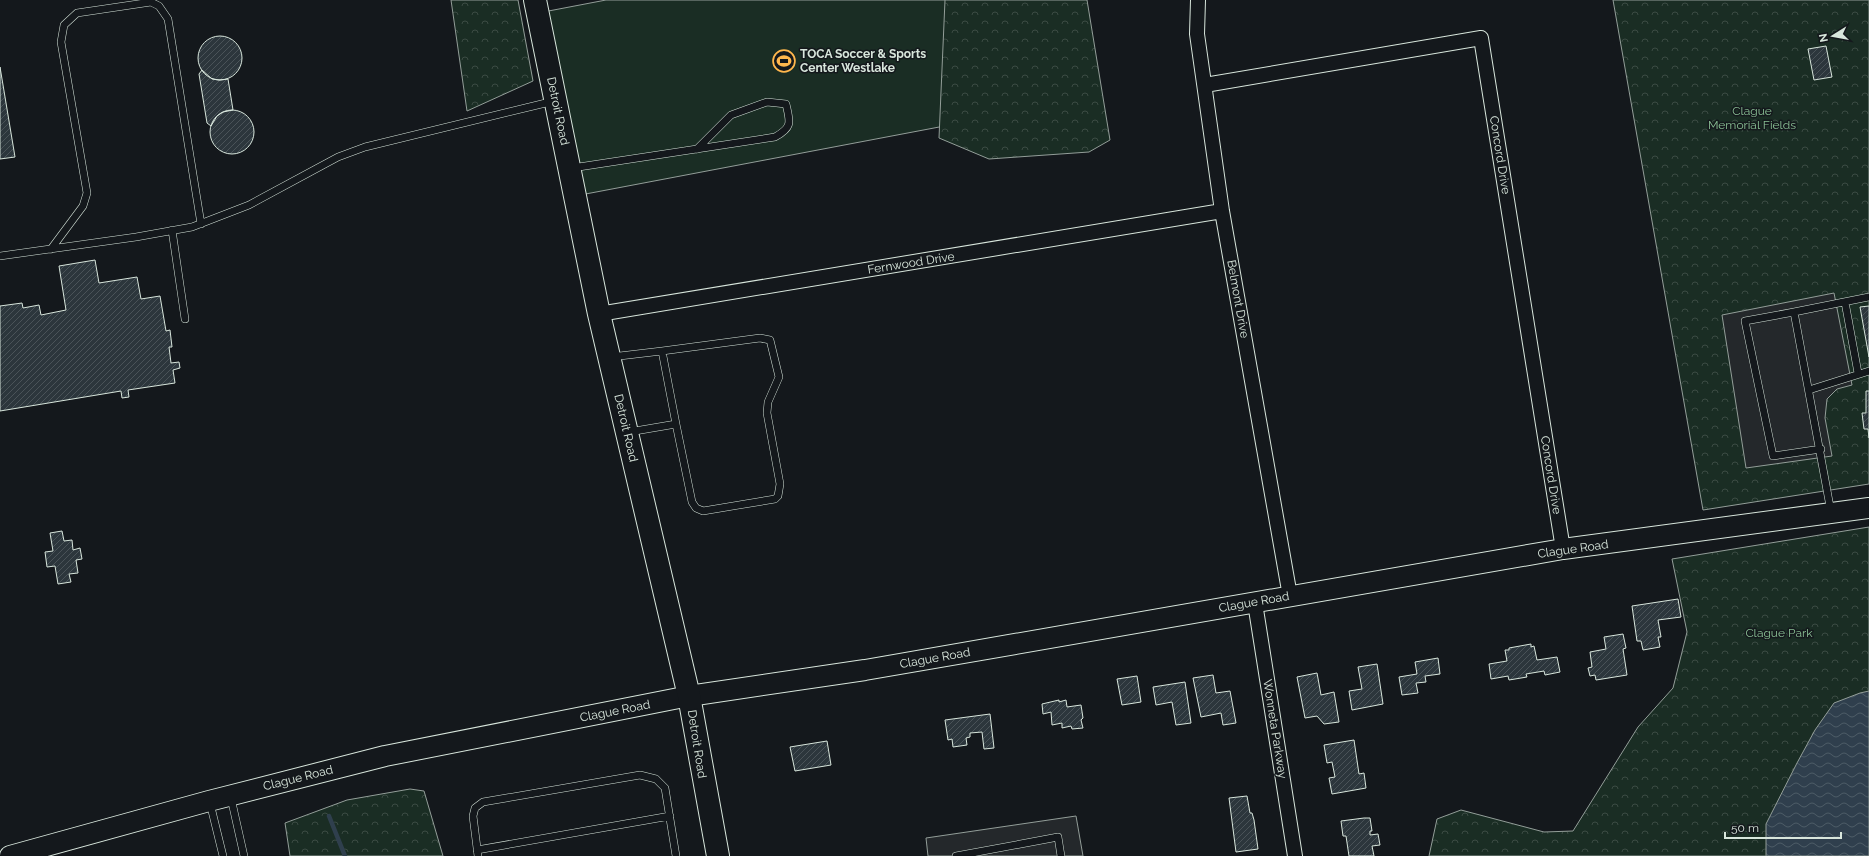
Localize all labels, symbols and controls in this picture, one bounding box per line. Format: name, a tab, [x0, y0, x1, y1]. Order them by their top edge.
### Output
north arrow	[1813, 16, 1853, 56]
text: N	[1816, 32, 1831, 43]
place label: TOCA Soccer & Sports Center Westlake	[800, 47, 926, 75]
sports icon: TOCA Soccer & Sports Center Westlake	[771, 48, 797, 74]
street label: Detroit Road	[544, 76, 572, 146]
park label: Clague Memorial Fields	[1708, 104, 1796, 132]
street label: Concord Drive	[1487, 115, 1513, 195]
street label: Fernwood Drive	[867, 249, 955, 277]
street label: Belmont Drive	[1224, 259, 1252, 339]
street label: Detroit Road	[611, 393, 641, 463]
street label: Concord Drive	[1538, 435, 1564, 515]
street label: Clague Road	[1537, 537, 1609, 561]
street label: Clague Road	[1218, 589, 1290, 615]
park label: Clague Park	[1745, 626, 1813, 640]
street label: Clague Road	[899, 645, 971, 671]
street label: Wonneta Parkway	[1260, 678, 1290, 780]
street label: Clague Road	[579, 697, 651, 725]
street label: Detroit Road	[685, 709, 709, 779]
street label: Clague Road	[262, 763, 334, 793]
scale bar	[1725, 814, 1841, 840]
text: 50 m	[1731, 821, 1759, 835]

